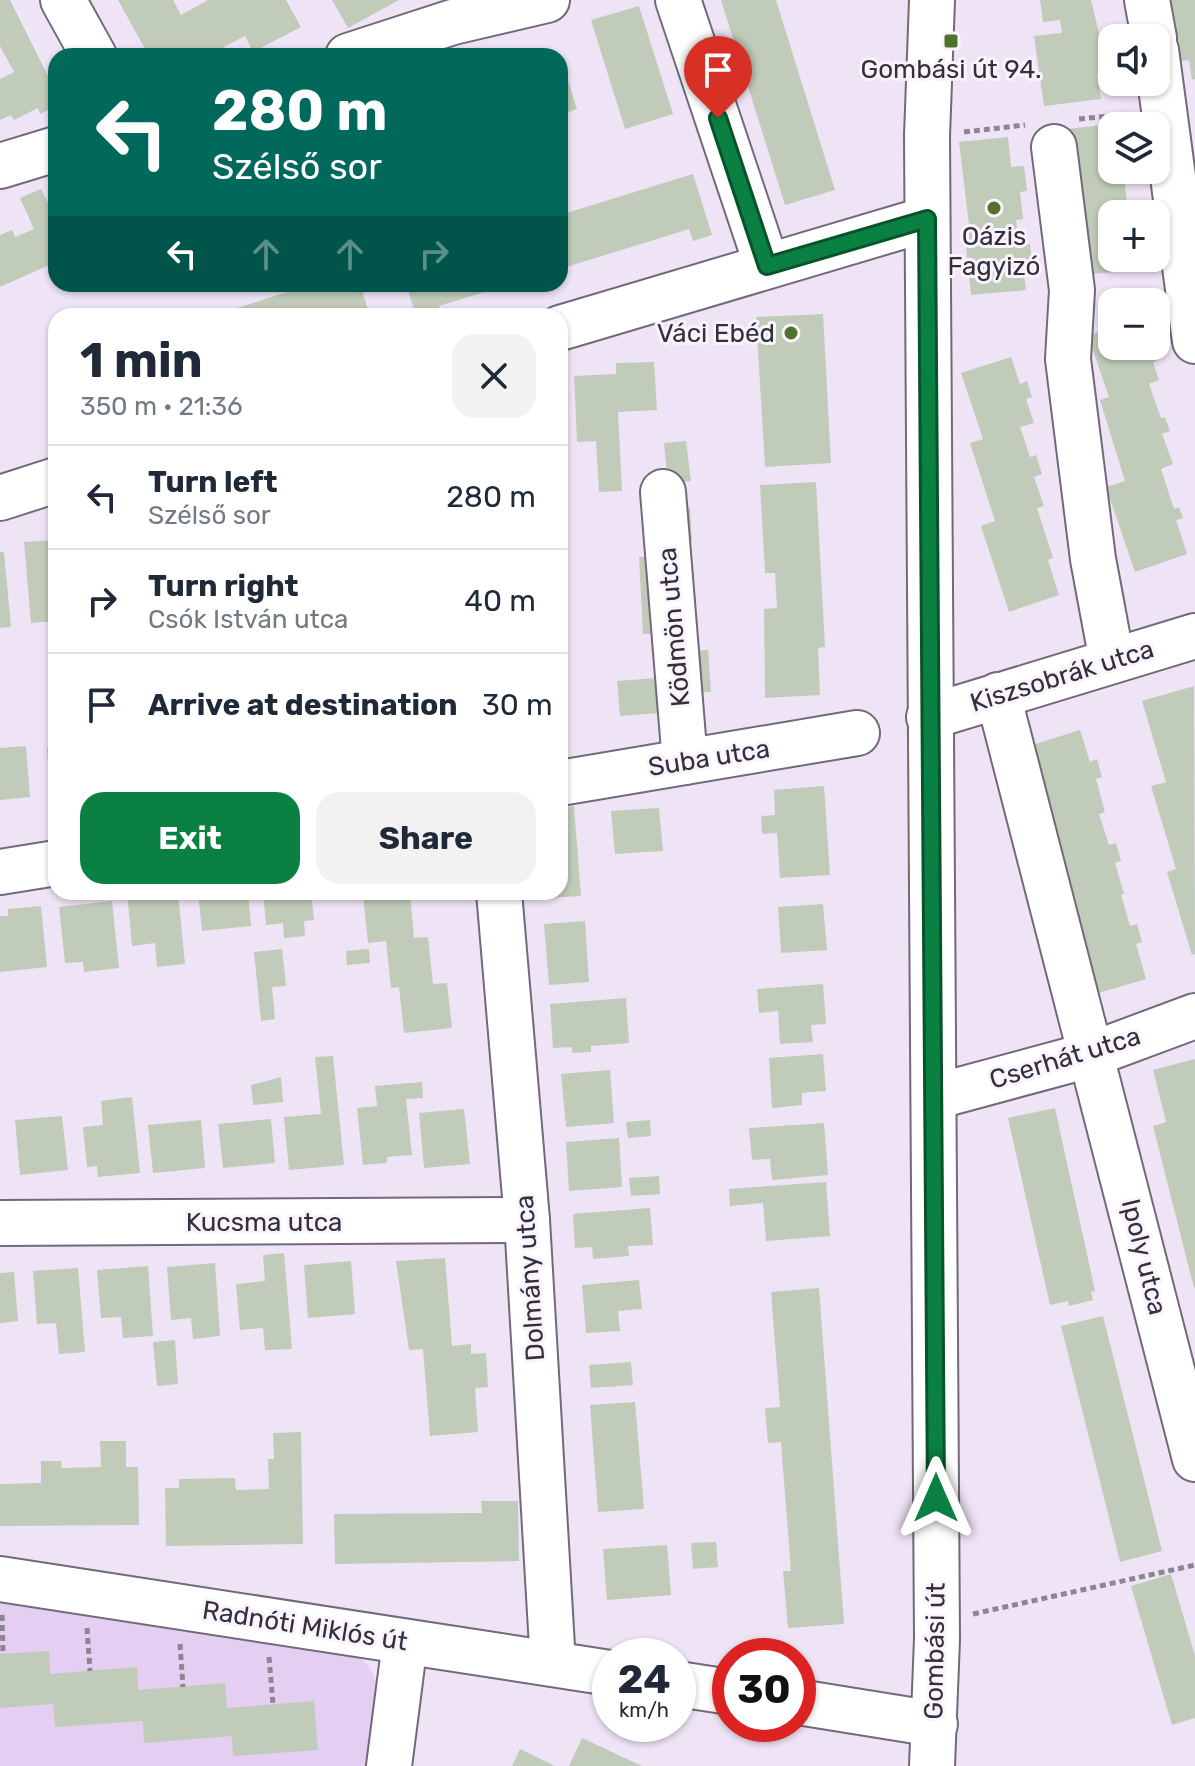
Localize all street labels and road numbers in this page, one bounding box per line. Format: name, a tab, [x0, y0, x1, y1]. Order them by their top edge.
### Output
street label: Ködmön utca	[652, 546, 696, 708]
street label: Kiszsobrák utca	[967, 633, 1157, 719]
street label: Suba utca	[646, 733, 772, 783]
street label: Cserhát utca	[986, 1020, 1144, 1096]
street label: Dolmány utca	[509, 1194, 551, 1362]
street label: Ipoly utca	[1115, 1196, 1173, 1318]
street label: Kucsma utca	[186, 1207, 342, 1238]
street label: Gombási út	[918, 1582, 952, 1720]
street label: Radnóti Miklós út	[200, 1594, 410, 1658]

